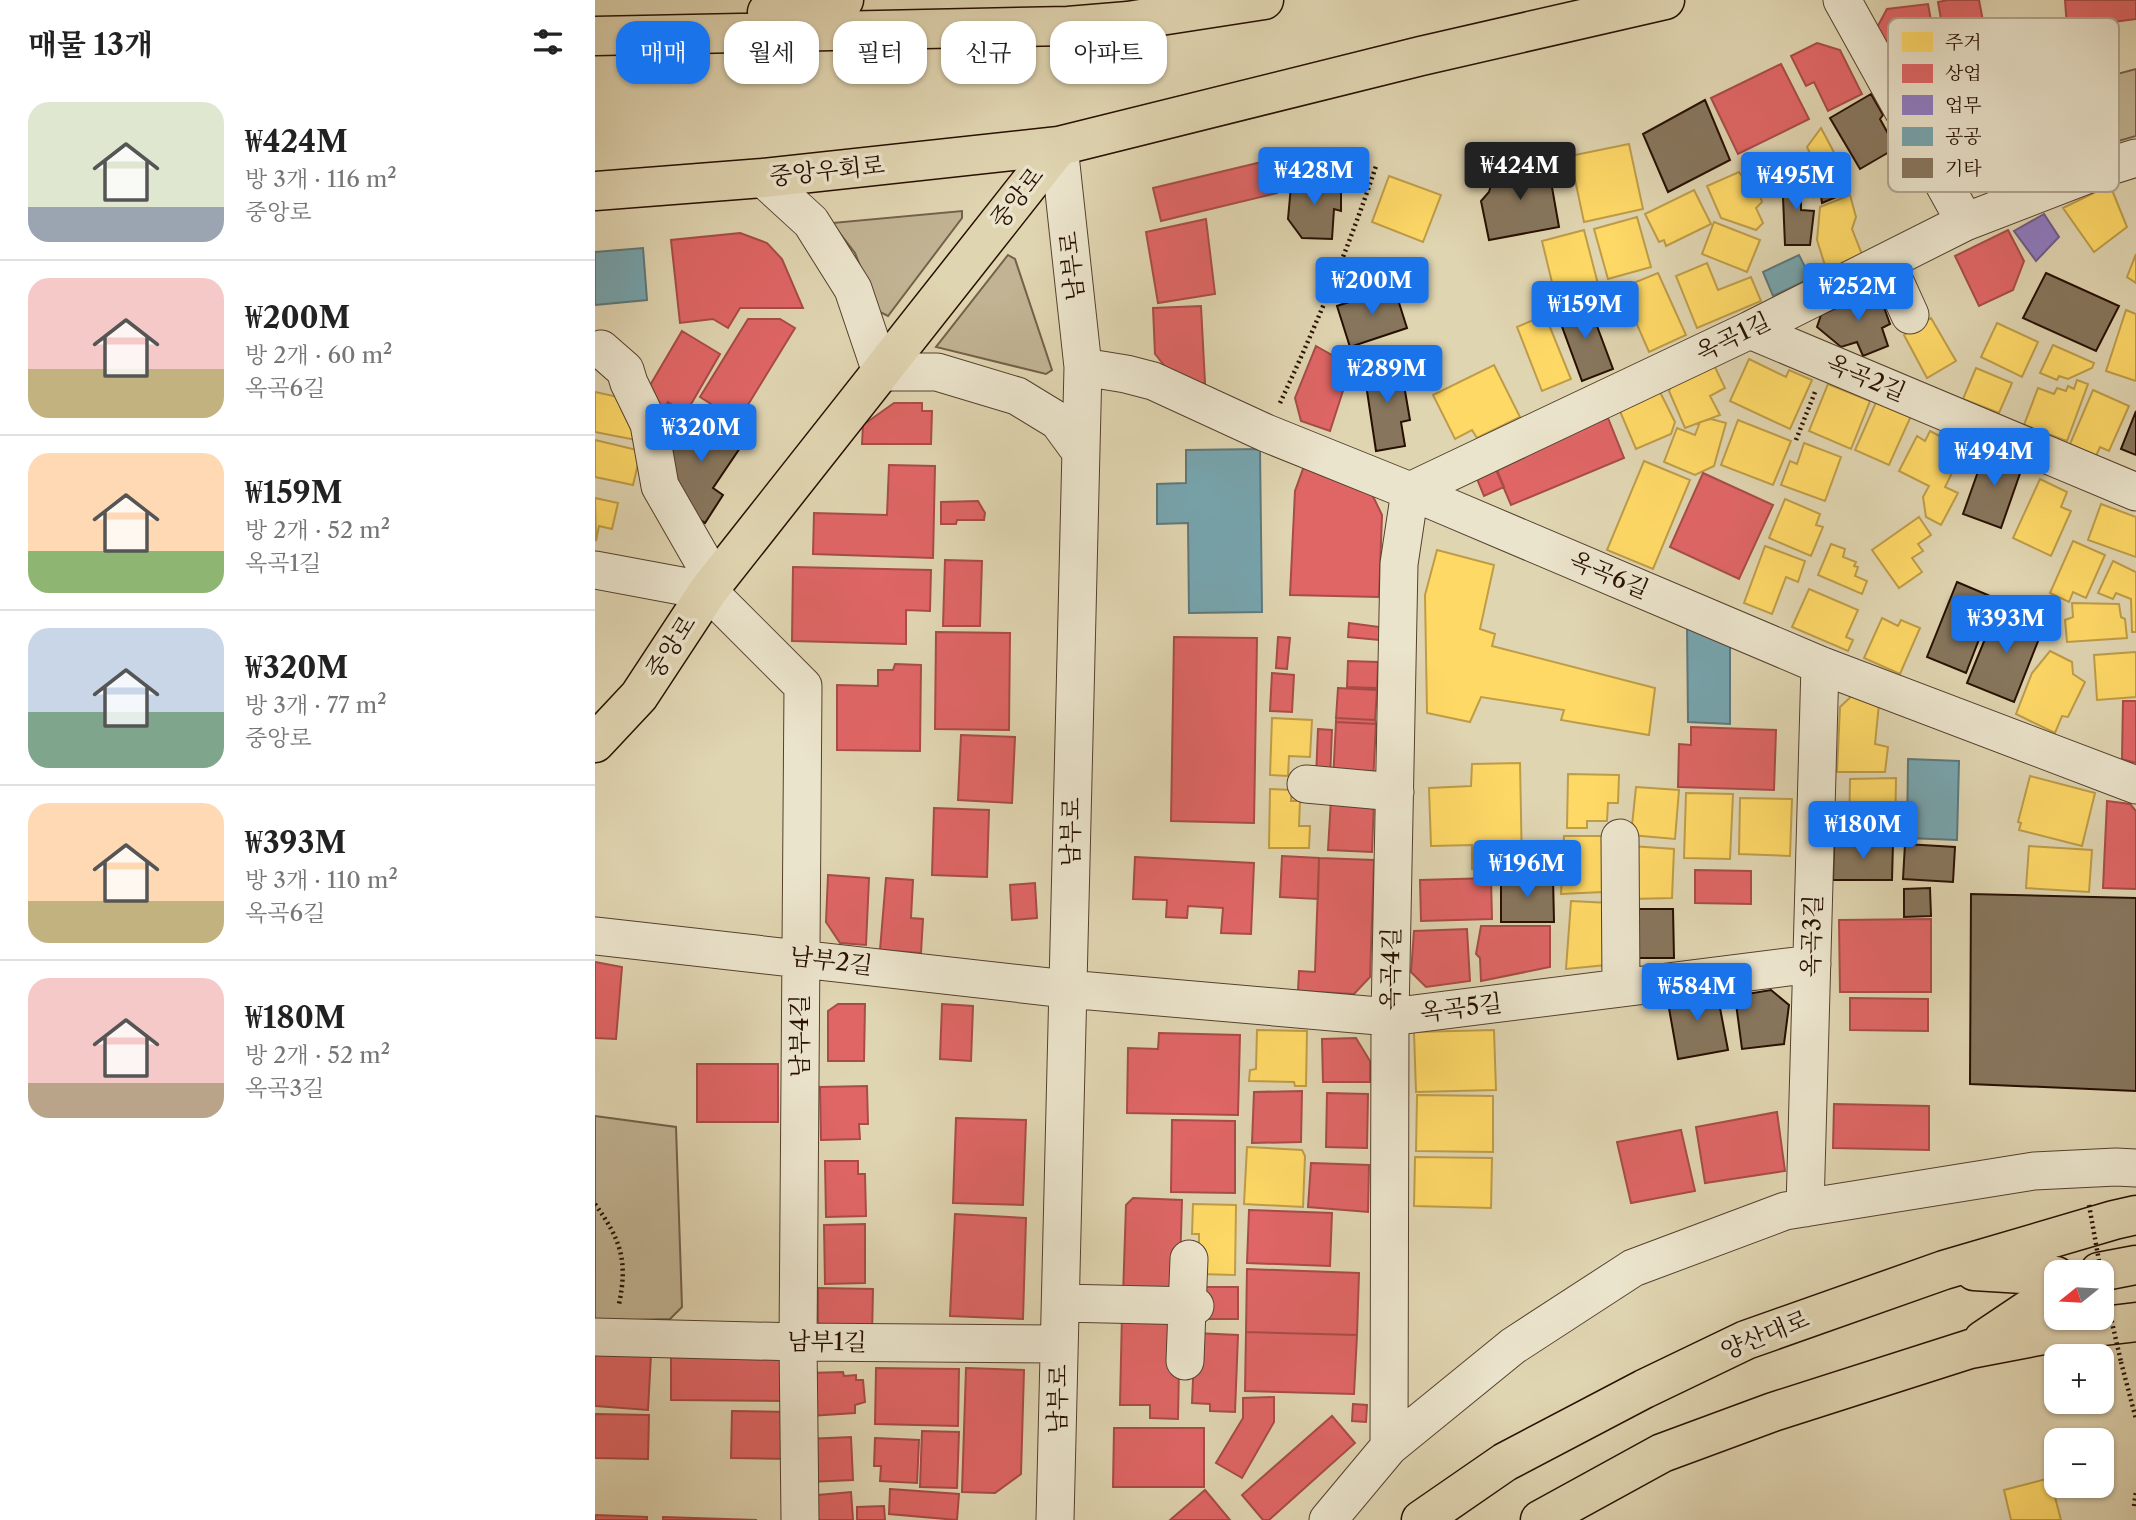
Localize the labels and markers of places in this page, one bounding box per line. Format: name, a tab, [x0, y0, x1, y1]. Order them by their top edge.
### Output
pin: ₩424M	[1471, 142, 1569, 202]
pin: ₩428M	[1265, 148, 1363, 207]
pin: ₩495M	[1747, 152, 1845, 212]
pin: ₩200M	[1323, 258, 1421, 317]
pin: ₩252M	[1809, 264, 1907, 323]
pin: ₩159M	[1536, 282, 1634, 341]
pin: ₩289M	[1338, 346, 1436, 405]
pin: ₩320M	[652, 405, 750, 464]
pin: ₩494M	[1945, 428, 2043, 488]
pin: ₩393M	[1957, 596, 2055, 655]
pin: ₩180M	[1814, 802, 1912, 861]
pin: ₩196M	[1478, 841, 1576, 900]
pin: ₩584M	[1648, 964, 1746, 1023]

